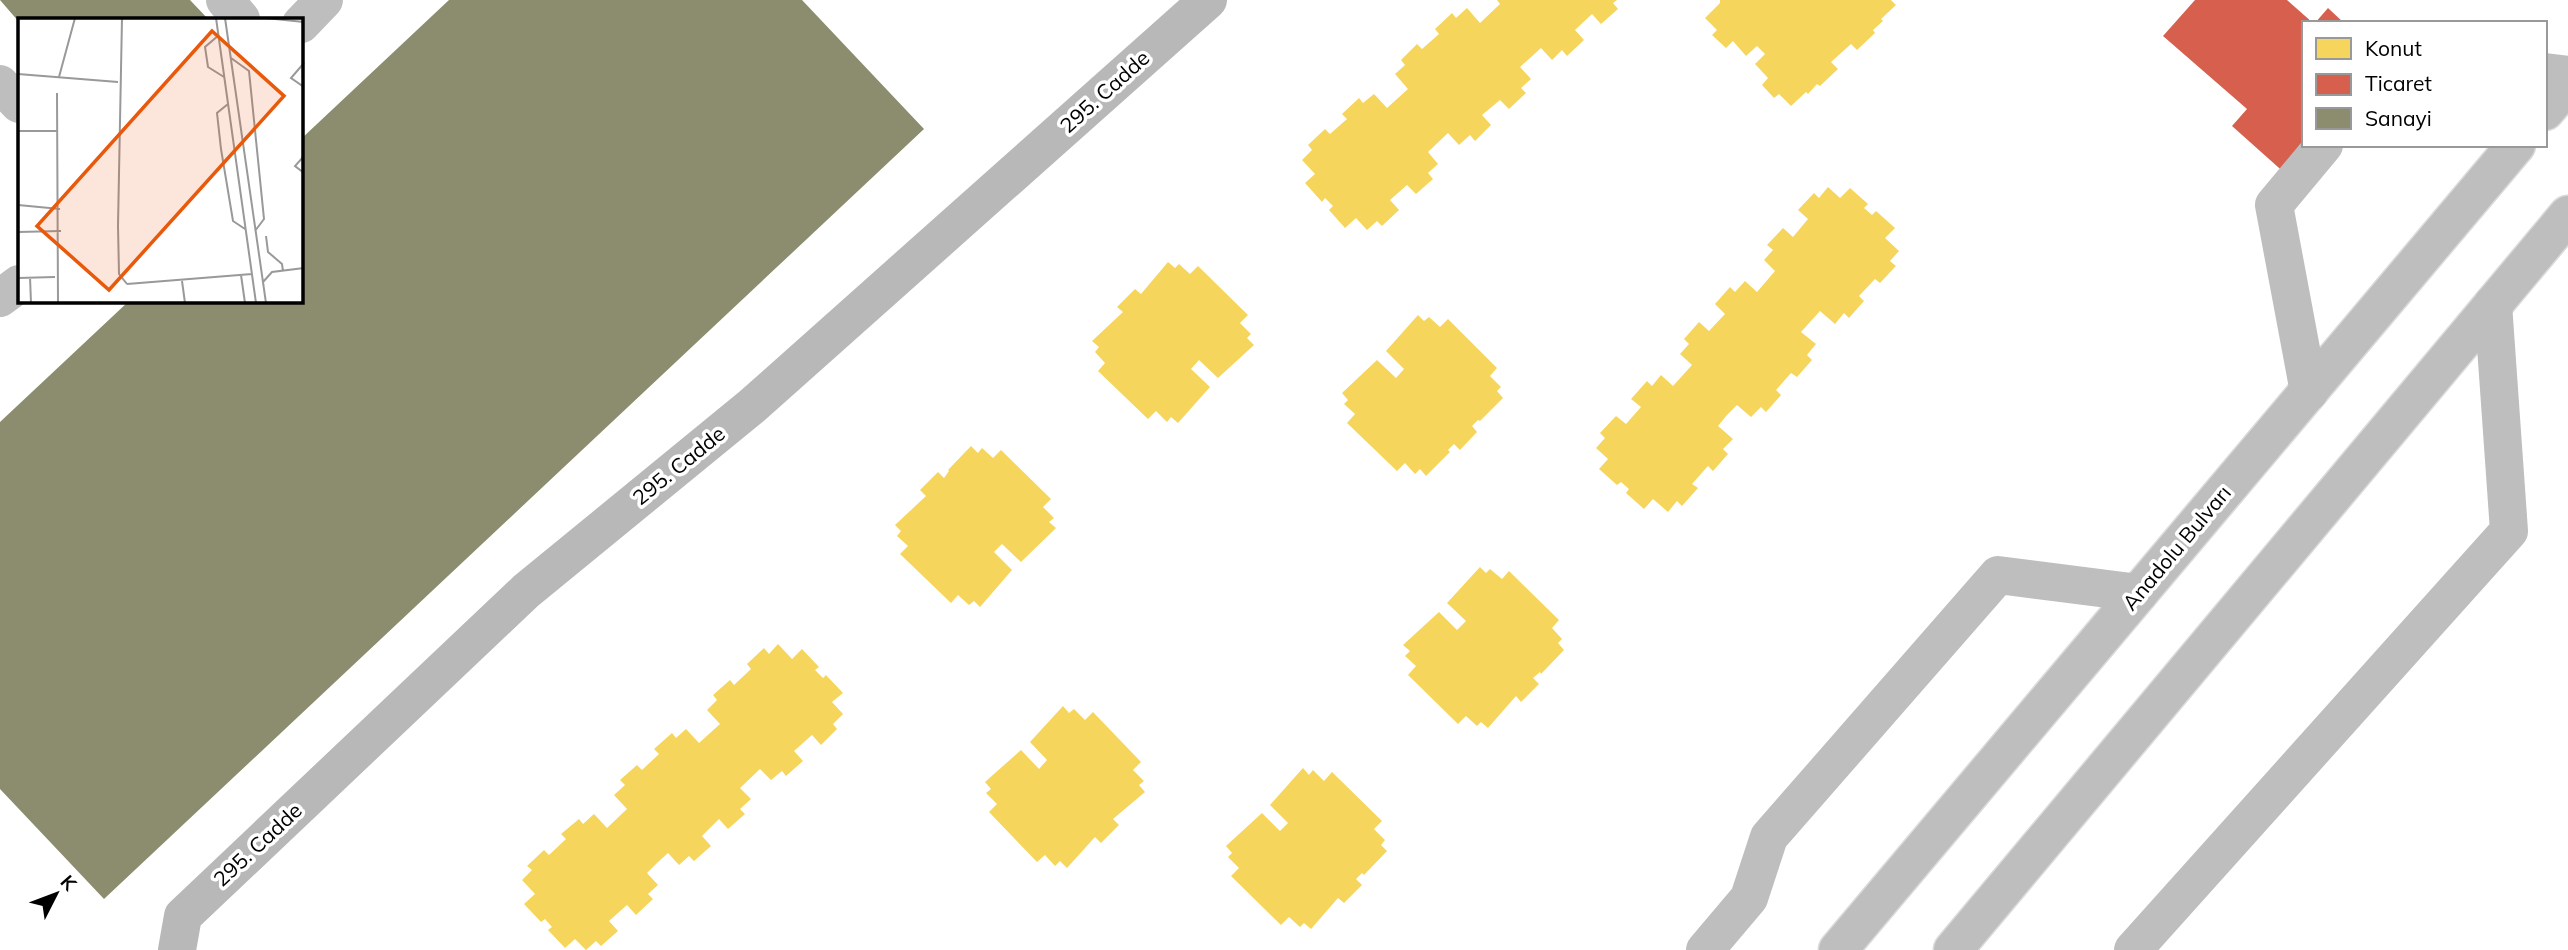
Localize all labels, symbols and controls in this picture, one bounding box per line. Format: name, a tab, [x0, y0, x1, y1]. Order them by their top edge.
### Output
inset map	[18, 18, 303, 303]
legend	[2302, 21, 2547, 147]
text: Konut	[2365, 35, 2422, 61]
street label: 295. Cadde	[1054, 44, 1154, 138]
text: Ticaret	[2365, 70, 2432, 96]
text: Sanayi	[2365, 105, 2432, 131]
street label: 295. Cadde	[627, 420, 730, 510]
street label: Anadolu Bulvarı	[2116, 480, 2236, 615]
street label: 295. Cadde	[208, 797, 307, 892]
north arrow	[21, 859, 91, 929]
text: K	[55, 870, 83, 896]

